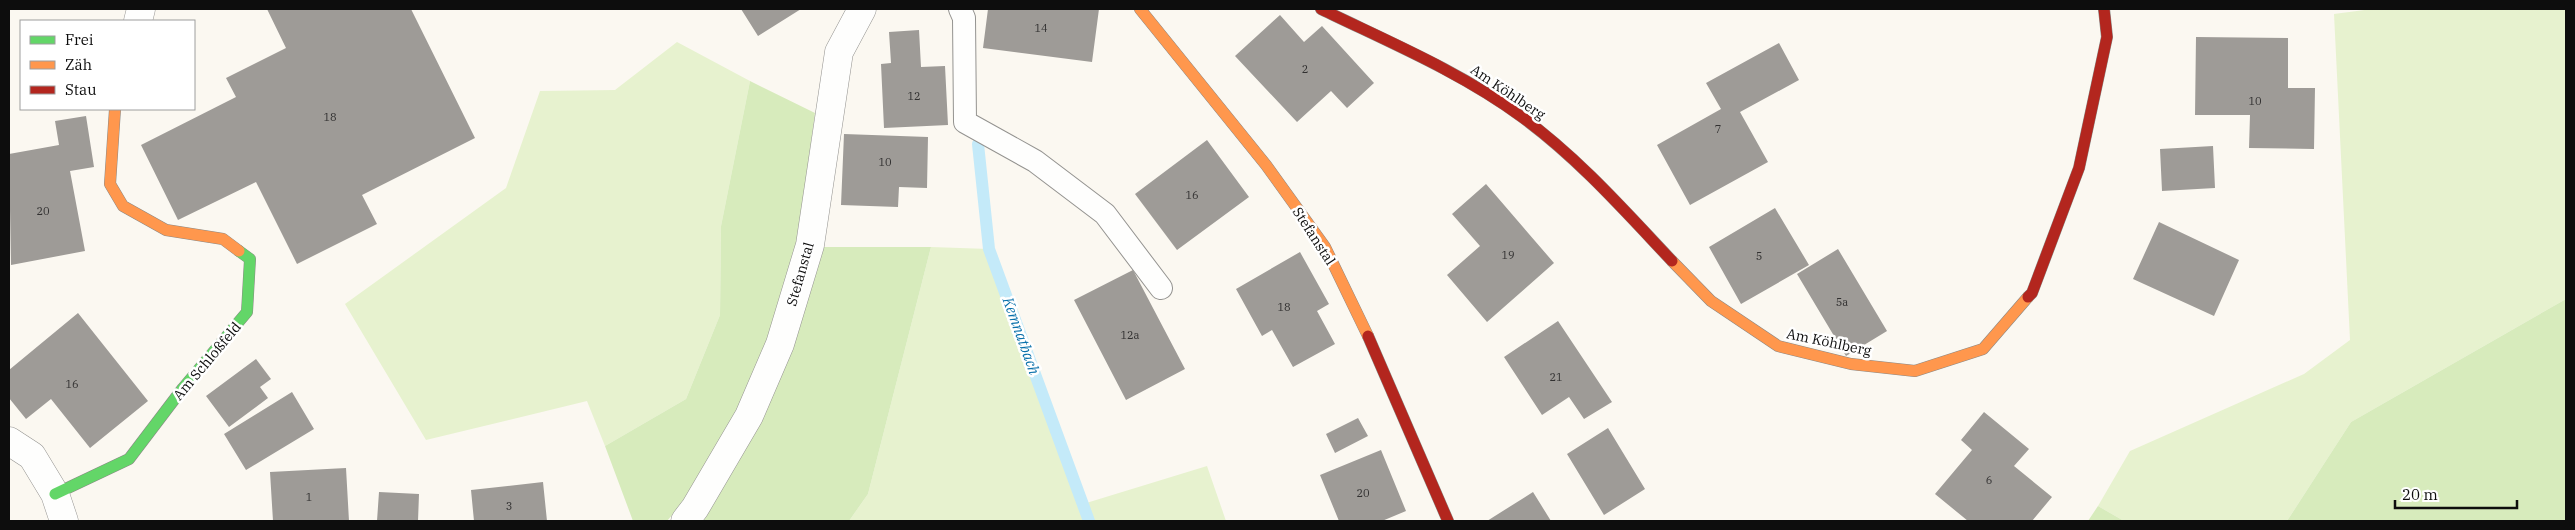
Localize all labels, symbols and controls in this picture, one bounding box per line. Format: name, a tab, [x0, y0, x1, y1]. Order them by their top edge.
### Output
legend	[20, 20, 195, 110]
house number: 14	[1034, 21, 1048, 35]
text: Frei	[65, 30, 94, 49]
text: Zäh	[65, 55, 92, 74]
street label: Am Köhlberg	[1467, 60, 1549, 124]
house number: 2	[1302, 62, 1308, 76]
text: Stau	[65, 80, 97, 99]
house number: 12	[907, 89, 921, 103]
house number: 10	[2248, 94, 2262, 108]
house number: 18	[323, 110, 337, 124]
house number: 7	[1715, 122, 1721, 136]
house number: 10	[878, 155, 892, 169]
house number: 16	[1185, 188, 1199, 202]
house number: 20	[36, 204, 50, 218]
street label: Stefanstal	[1289, 204, 1339, 268]
street label: Stefanstal	[782, 240, 818, 308]
house number: 19	[1501, 248, 1515, 262]
house number: 5	[1756, 249, 1762, 263]
water label: Kemnatbach	[998, 294, 1045, 378]
house number: 5a	[1836, 295, 1848, 309]
house number: 18	[1277, 300, 1291, 314]
street label: Am Schloßfeld	[169, 318, 245, 404]
street label: Am Köhlberg	[1785, 324, 1873, 360]
house number: 12a	[1120, 328, 1140, 342]
house number: 21	[1549, 370, 1563, 384]
house number: 16	[65, 377, 79, 391]
house number: 6	[1986, 473, 1992, 487]
scale bar	[2395, 478, 2518, 510]
text: 20 m	[2402, 485, 2438, 504]
house number: 20	[1356, 486, 1370, 500]
house number: 1	[306, 490, 312, 504]
house number: 3	[506, 499, 512, 513]

